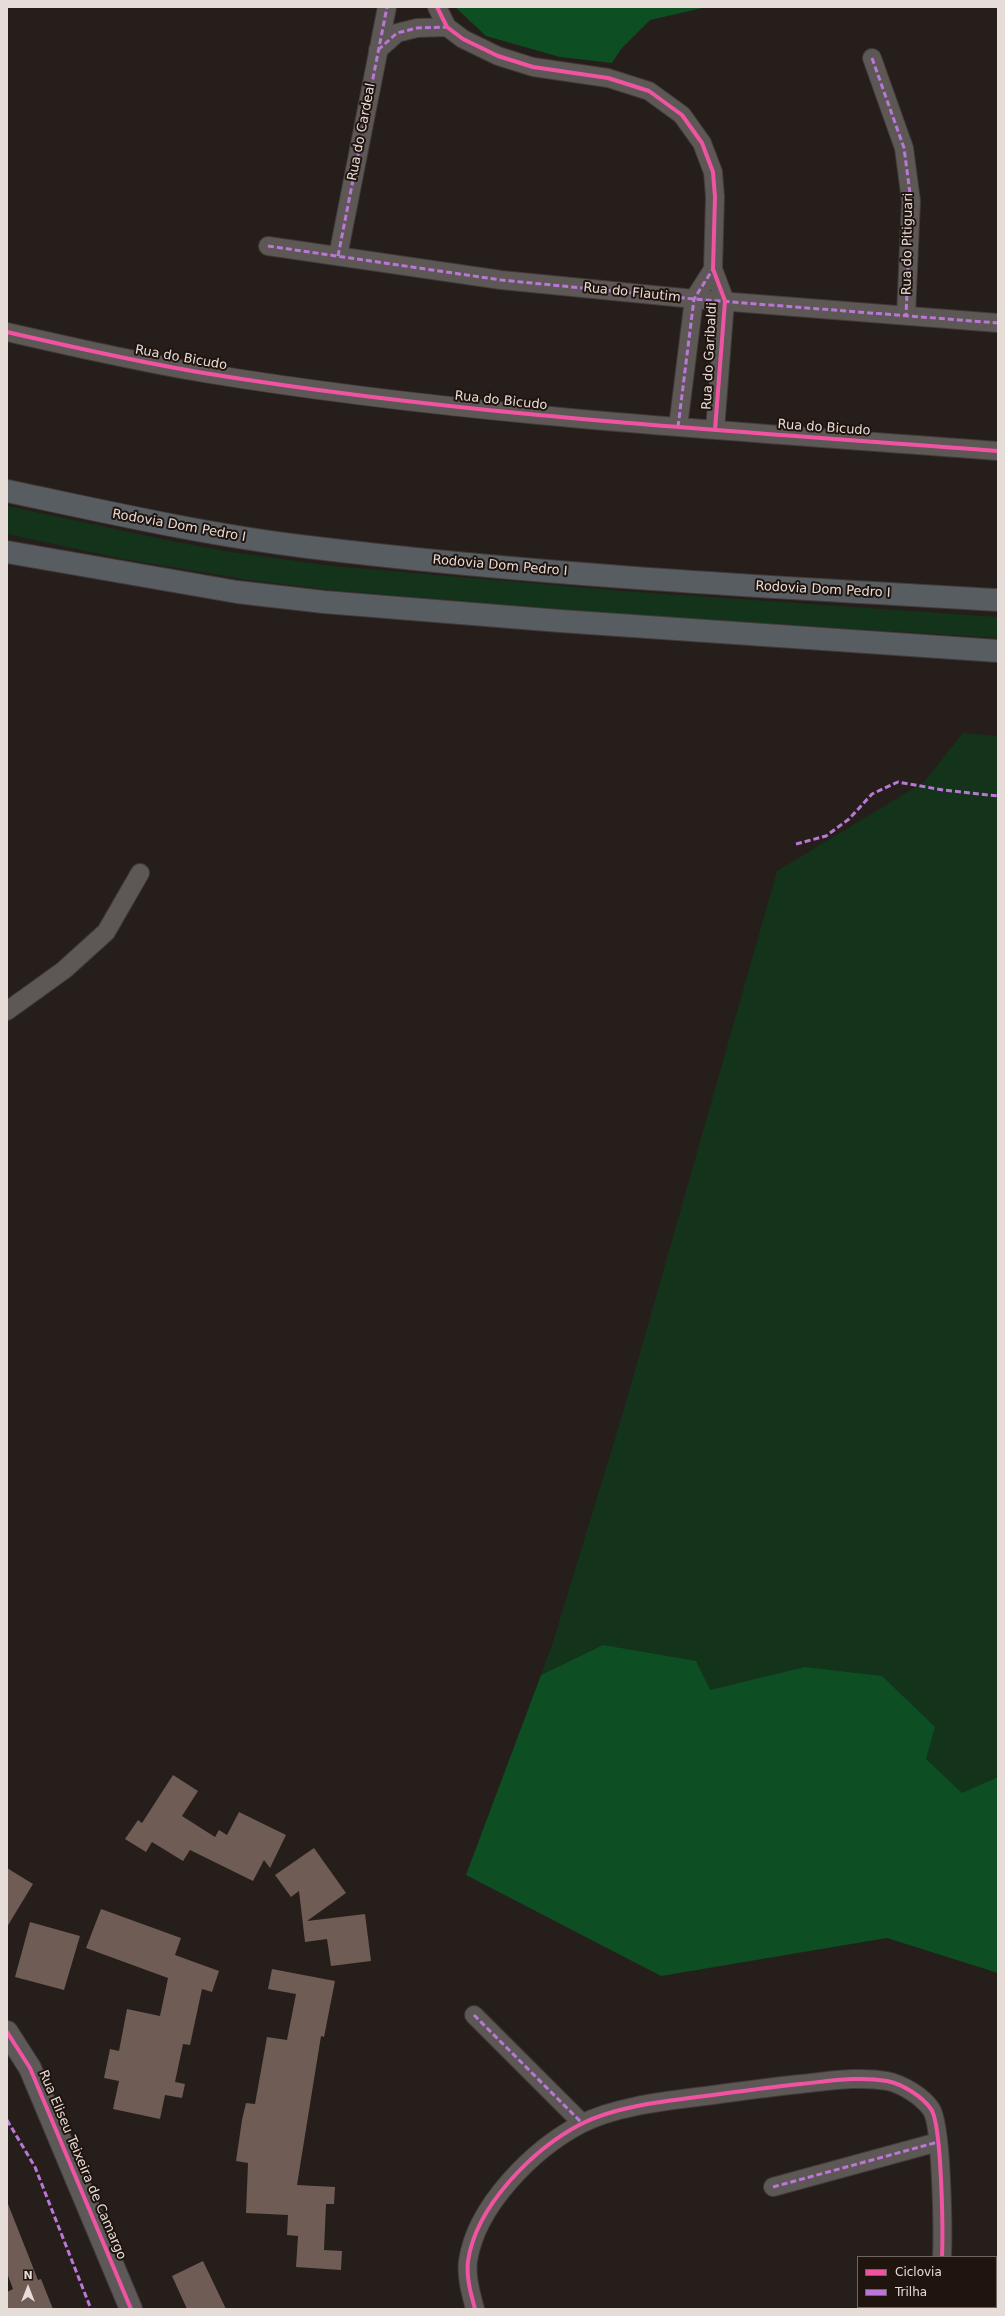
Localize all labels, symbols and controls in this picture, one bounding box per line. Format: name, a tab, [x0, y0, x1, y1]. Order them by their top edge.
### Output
street label: Rua do Cardeal	[345, 82, 379, 182]
street label: Rua do Pitiguari	[899, 193, 917, 295]
street label: Rua do Flautim	[583, 280, 681, 306]
street label: Rua do Garibaldi	[699, 302, 721, 410]
street label: Rua do Bicudo	[134, 342, 228, 374]
street label: Rua do Bicudo	[454, 388, 548, 414]
street label: Rua do Bicudo	[777, 417, 871, 439]
street label: Rodovia Dom Pedro I	[111, 507, 247, 545]
street label: Rodovia Dom Pedro I	[432, 552, 568, 580]
street label: Rodovia Dom Pedro I	[755, 579, 891, 601]
street label: Rua Eliseu Teixeira de Camargo	[35, 2068, 129, 2262]
legend	[857, 2256, 997, 2308]
text: Ciclovia	[895, 2265, 942, 2279]
north arrow	[8, 2268, 48, 2308]
text: N	[23, 2269, 33, 2282]
text: Trilha	[895, 2285, 927, 2299]

